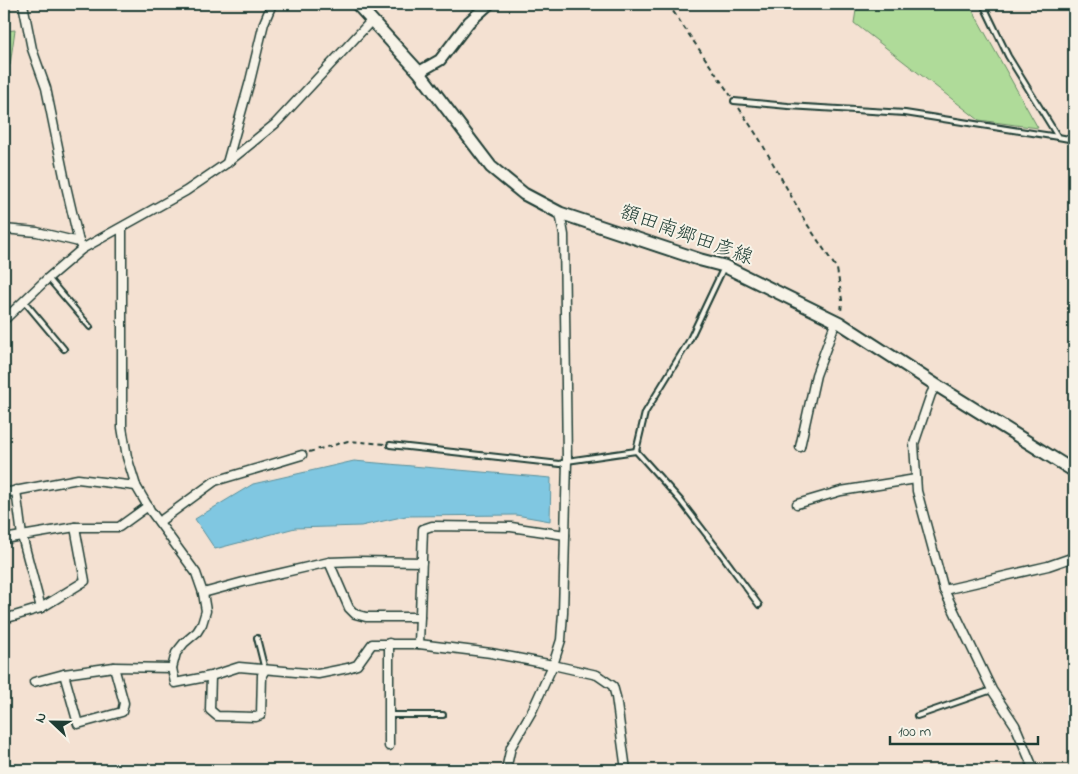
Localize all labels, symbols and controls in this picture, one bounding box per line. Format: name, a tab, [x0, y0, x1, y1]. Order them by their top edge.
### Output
street label: 額田南郷田彦線	[615, 198, 757, 274]
north arrow	[28, 696, 78, 746]
text: N	[30, 709, 53, 726]
scale bar	[890, 714, 1038, 746]
text: 100 m	[898, 721, 931, 743]

